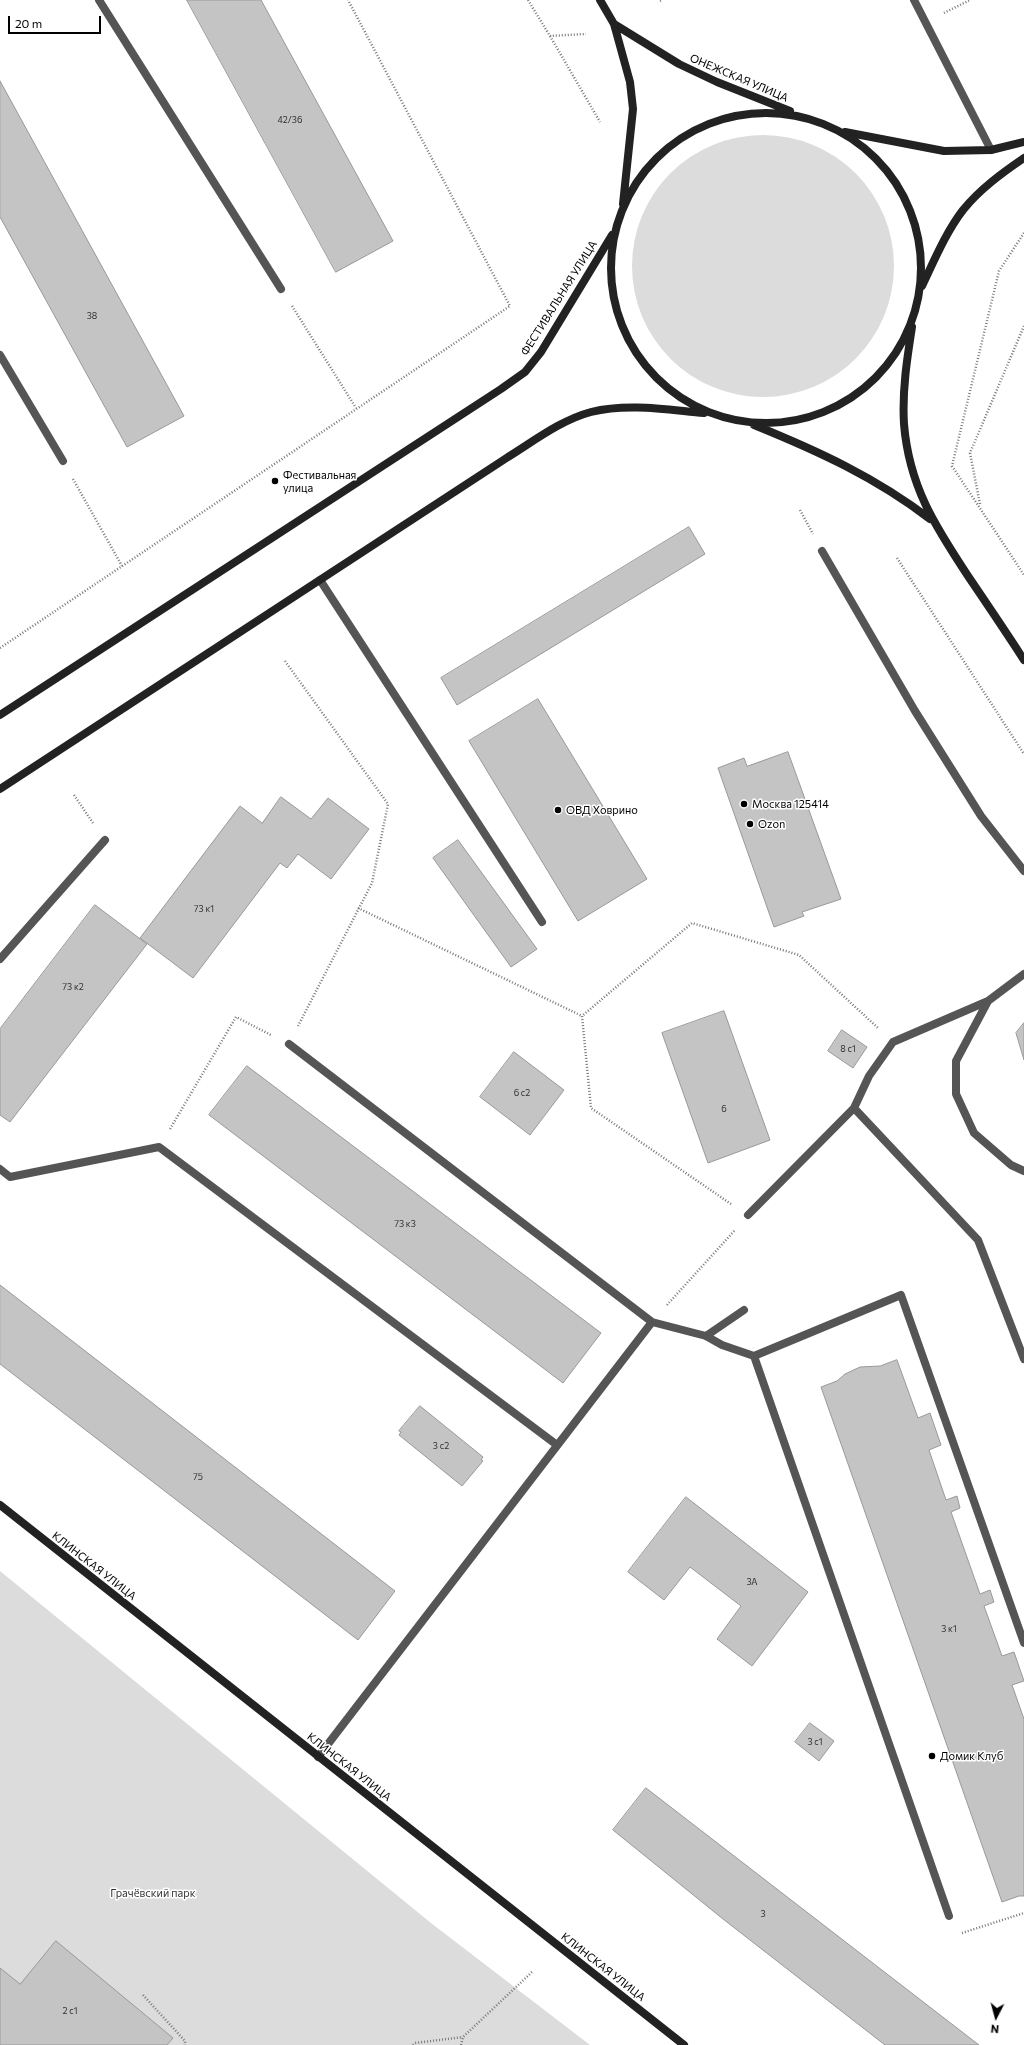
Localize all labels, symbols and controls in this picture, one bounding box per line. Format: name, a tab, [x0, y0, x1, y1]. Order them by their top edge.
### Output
scale bar	[10, 8, 103, 34]
text: 20 m	[15, 16, 42, 30]
street label: ОНЕЖСКАЯ УЛИЦА	[688, 51, 790, 105]
house number: 42/36	[278, 115, 302, 125]
street label: ФЕСТИВАЛЬНАЯ УЛИЦА	[518, 238, 600, 358]
house number: 38	[87, 311, 97, 321]
place label: Фестивальная улица	[283, 468, 356, 494]
marker: Фестивальная улица	[270, 476, 280, 486]
place label: Москва 125414	[752, 797, 829, 811]
marker: Москва 125414	[739, 799, 749, 809]
place label: ОВД Ховрино	[566, 803, 638, 817]
marker: ОВД Ховрино	[553, 805, 563, 815]
place label: Ozon	[758, 817, 785, 831]
marker: Ozon	[745, 819, 755, 829]
house number: 73 к1	[194, 904, 214, 914]
house number: 73 к2	[62, 982, 84, 992]
house number: 8 с1	[840, 1044, 856, 1054]
house number: 6 с2	[514, 1088, 530, 1098]
house number: 6	[721, 1104, 727, 1114]
house number: 73 к3	[394, 1219, 416, 1229]
house number: 3 с2	[433, 1441, 449, 1451]
house number: 75	[193, 1472, 203, 1482]
street label: КЛИНСКАЯ УЛИЦА	[49, 1529, 139, 1603]
house number: 3А	[746, 1577, 758, 1587]
house number: 3 к1	[941, 1624, 957, 1634]
street label: КЛИНСКАЯ УЛИЦА	[304, 1730, 394, 1804]
house number: 3 с1	[807, 1737, 823, 1747]
place label: Домик Клуб	[940, 1749, 1003, 1763]
marker: Домик Клуб	[927, 1751, 937, 1761]
park label: Грачёвский парк	[110, 1886, 196, 1900]
house number: 3	[760, 1909, 766, 1919]
street label: КЛИНСКАЯ УЛИЦА	[558, 1930, 648, 2004]
north arrow	[976, 1997, 1016, 2037]
house number: 2 с1	[62, 2006, 78, 2016]
text: N	[990, 2023, 999, 2036]

